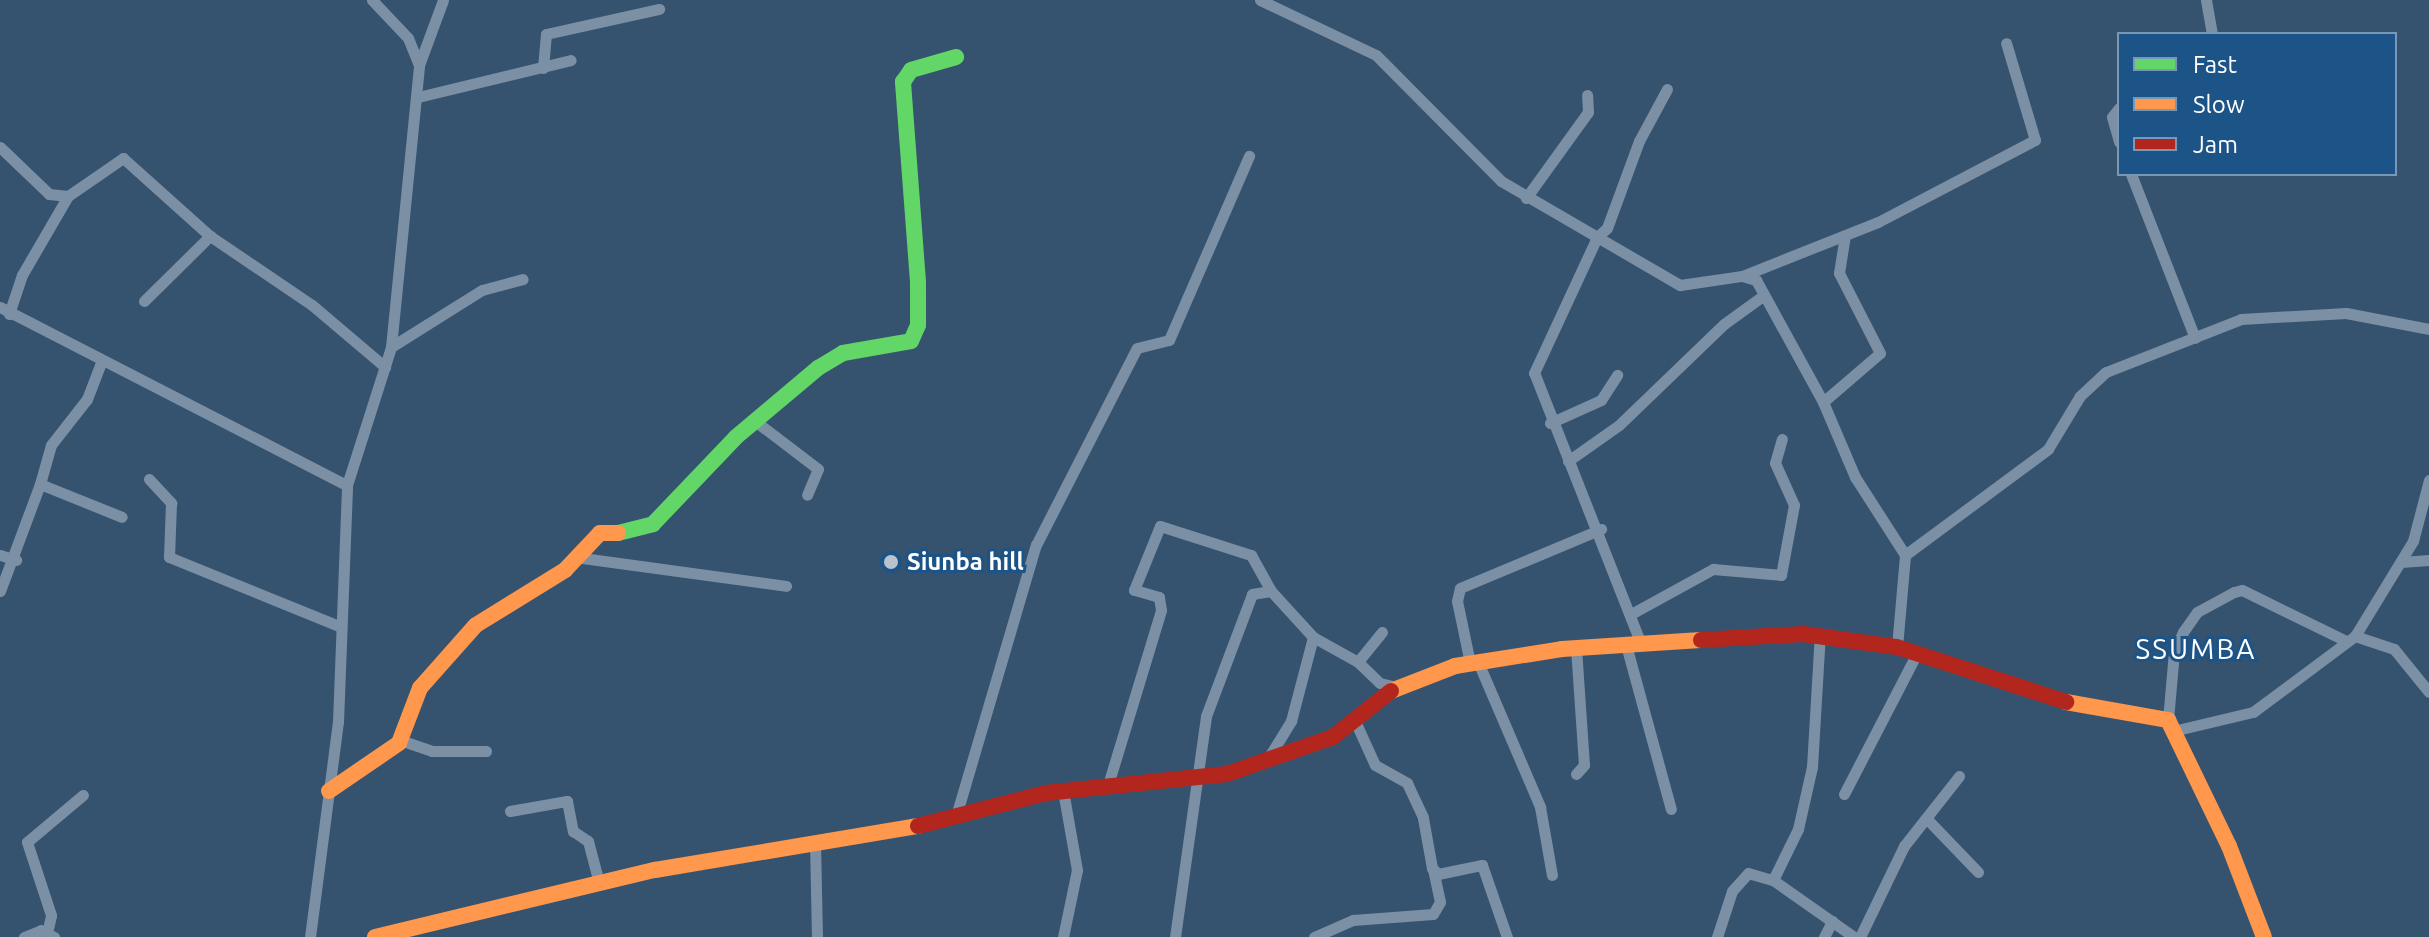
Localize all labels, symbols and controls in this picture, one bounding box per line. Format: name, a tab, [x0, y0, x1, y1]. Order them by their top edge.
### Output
legend	[2117, 32, 2397, 176]
text: Fast	[2193, 51, 2237, 78]
text: Slow	[2193, 91, 2245, 118]
text: Jam	[2193, 131, 2238, 158]
place label: Siunba hill	[907, 548, 1024, 576]
marker: Siunba hill	[882, 553, 900, 571]
district label: SSUMBA	[2136, 632, 2256, 666]

